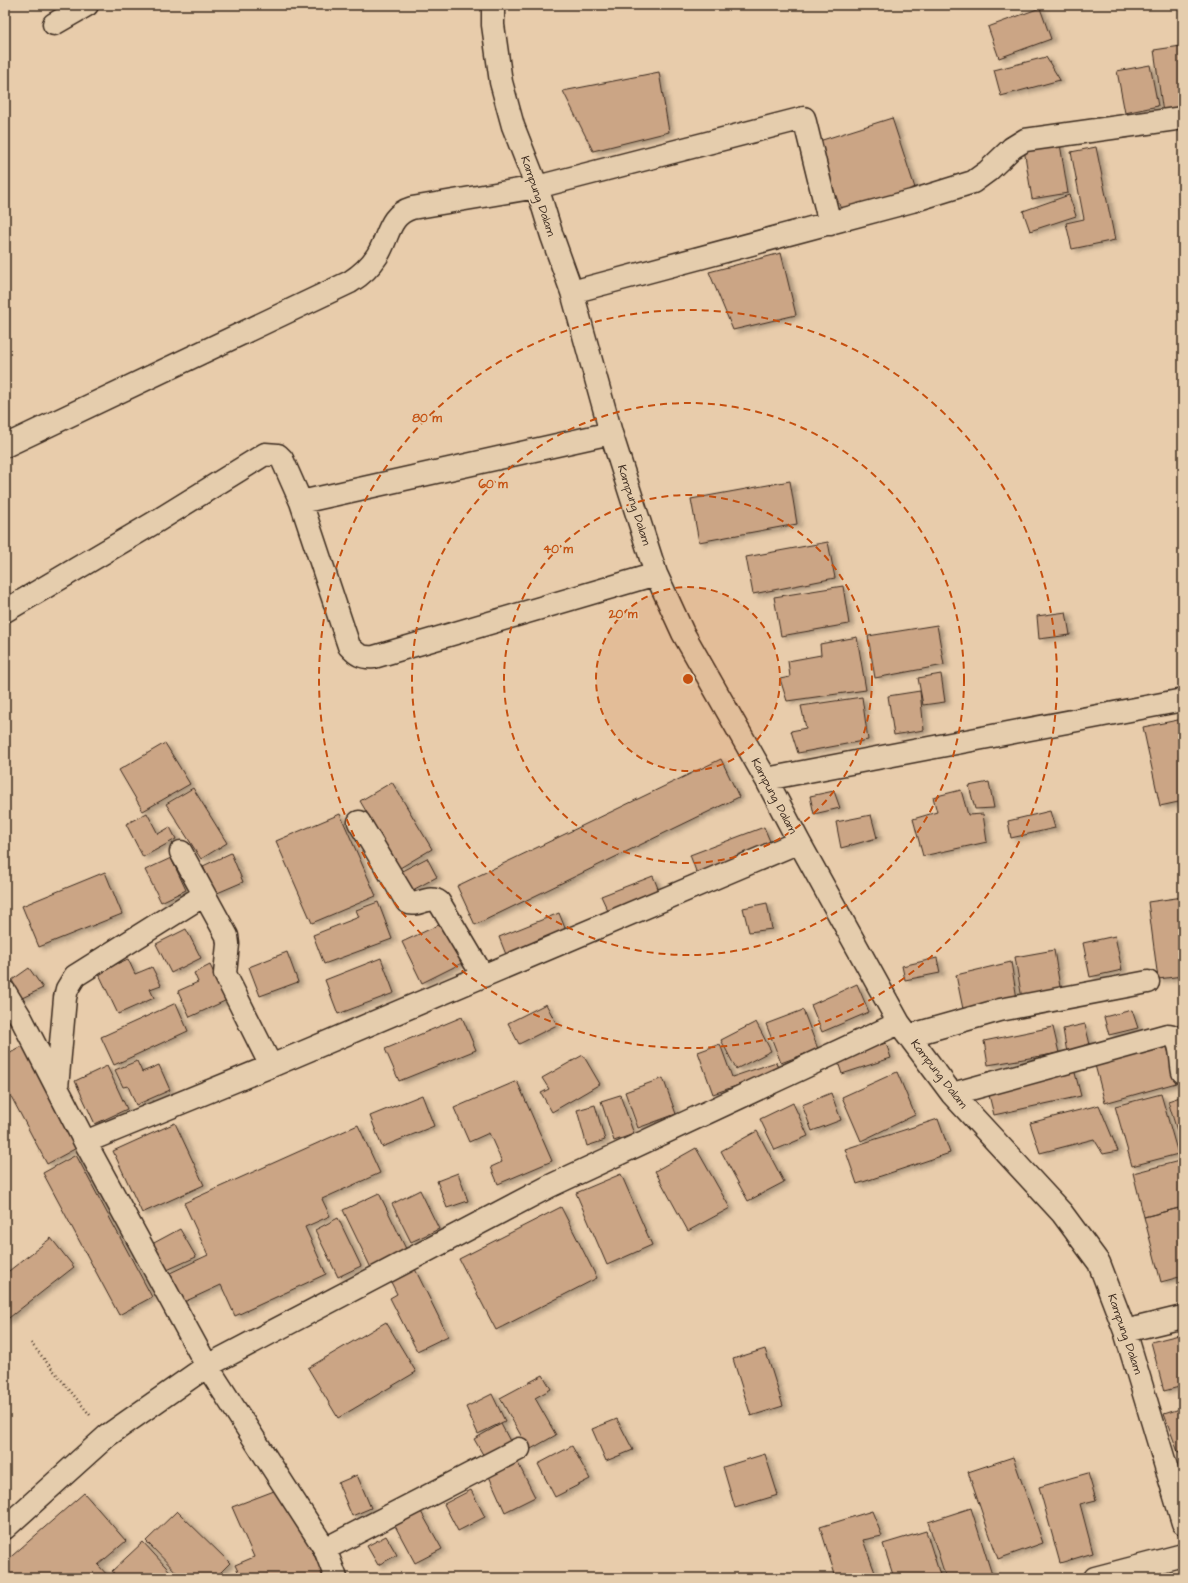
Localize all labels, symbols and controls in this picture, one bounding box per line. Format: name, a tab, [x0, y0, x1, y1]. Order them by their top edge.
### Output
street label: Kampung Dalam	[515, 154, 560, 239]
text: 80 m	[412, 410, 442, 427]
street label: Kampung Dalam	[612, 463, 655, 548]
text: 60 m	[478, 476, 508, 493]
text: 40 m	[543, 541, 574, 558]
text: 20 m	[608, 606, 638, 623]
centre of rings	[681, 672, 695, 686]
street label: Kampung Dalam	[746, 755, 801, 838]
street label: Kampung Dalam	[906, 1036, 972, 1113]
street label: Kampung Dalam	[1102, 1292, 1147, 1377]

